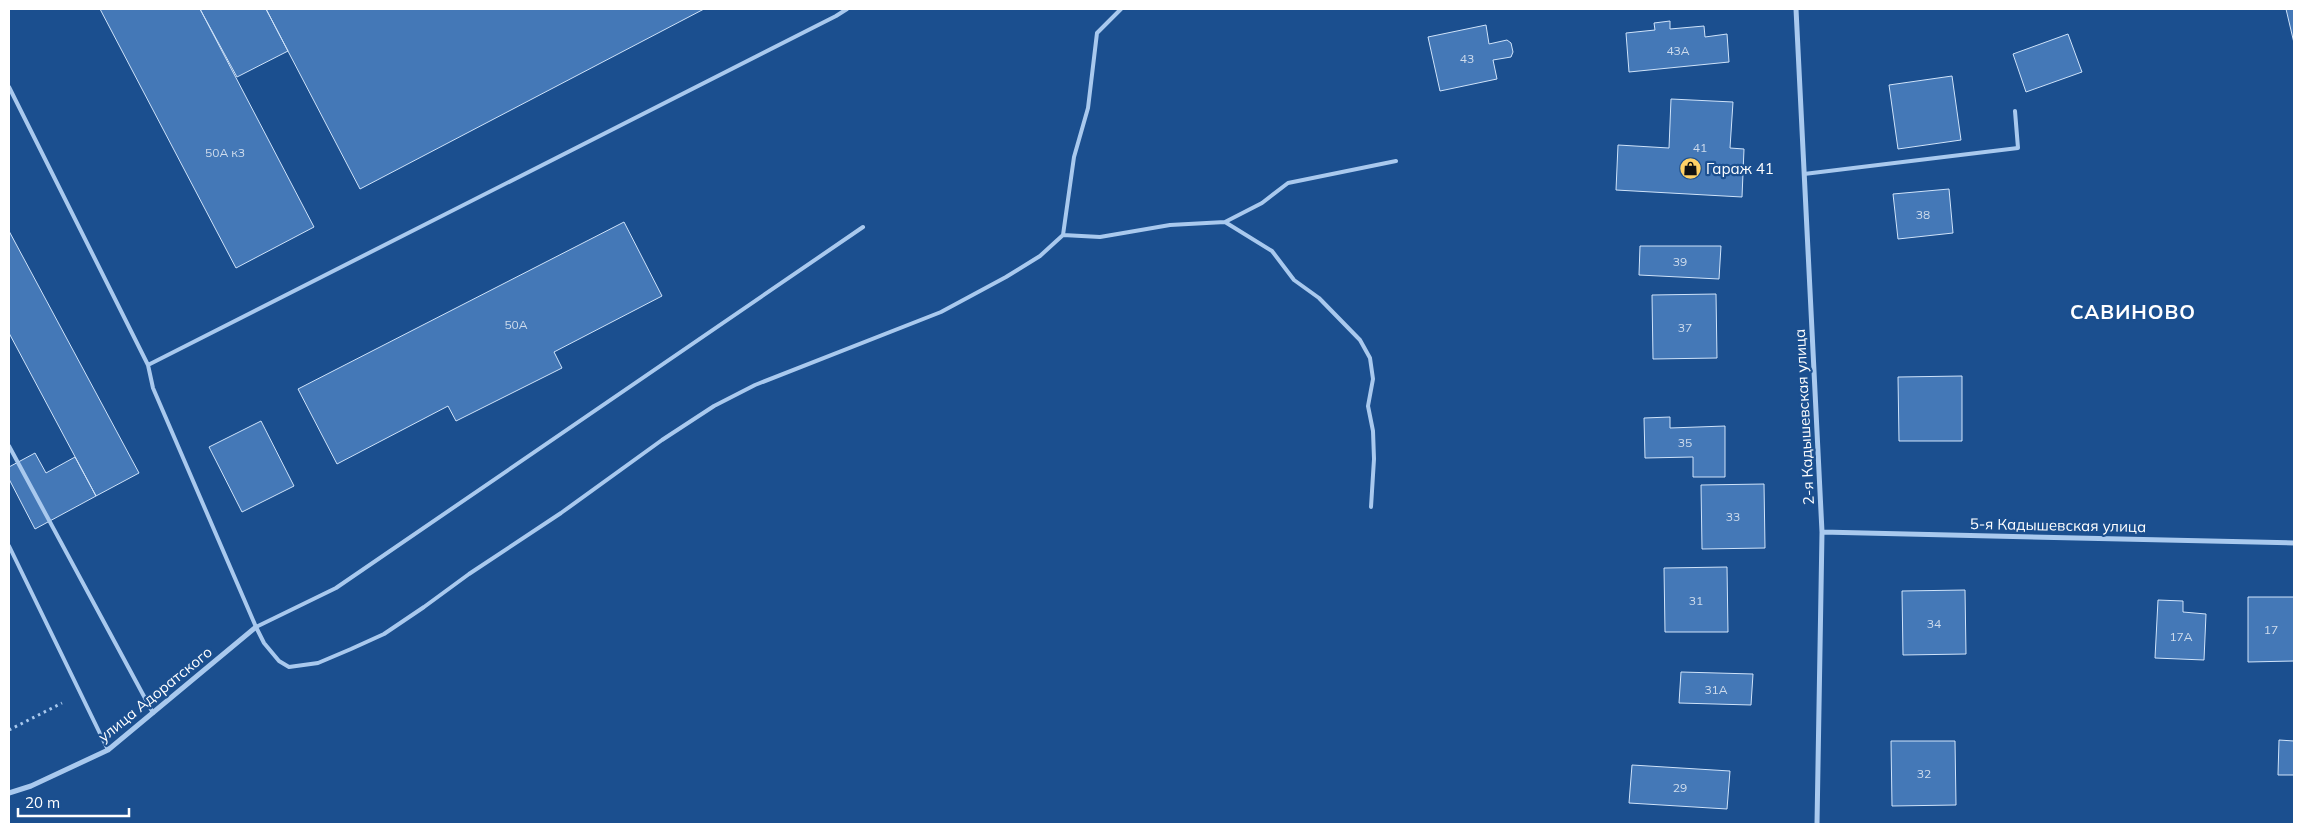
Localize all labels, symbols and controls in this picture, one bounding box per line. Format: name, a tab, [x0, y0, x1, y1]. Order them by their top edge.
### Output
house number: 43А	[1666, 43, 1690, 58]
house number: 43	[1460, 51, 1474, 66]
house number: 41	[1693, 140, 1707, 155]
house number: 50А к3	[205, 145, 245, 160]
shop icon: Гараж 41	[1678, 156, 1702, 180]
place label: Гараж 41	[1706, 159, 1774, 178]
house number: 38	[1916, 207, 1930, 222]
house number: 39	[1673, 254, 1687, 269]
district label: САВИНОВО	[2070, 299, 2196, 324]
house number: 50А	[504, 317, 528, 332]
house number: 37	[1678, 320, 1692, 335]
street label: 2-я Кадышевская улица	[1790, 328, 1818, 506]
house number: 35	[1678, 435, 1692, 450]
house number: 33	[1726, 509, 1740, 524]
street label: 5-я Кадышевская улица	[1970, 514, 2146, 536]
house number: 31	[1689, 593, 1703, 608]
house number: 34	[1927, 616, 1941, 631]
house number: 17	[2264, 622, 2278, 637]
house number: 17А	[2169, 629, 2193, 644]
street label: улица Адоратского	[94, 642, 216, 746]
house number: 31А	[1704, 682, 1728, 697]
house number: 32	[1917, 766, 1931, 781]
house number: 29	[1673, 780, 1687, 795]
scale bar	[18, 786, 129, 818]
text: 20 m	[25, 793, 60, 812]

